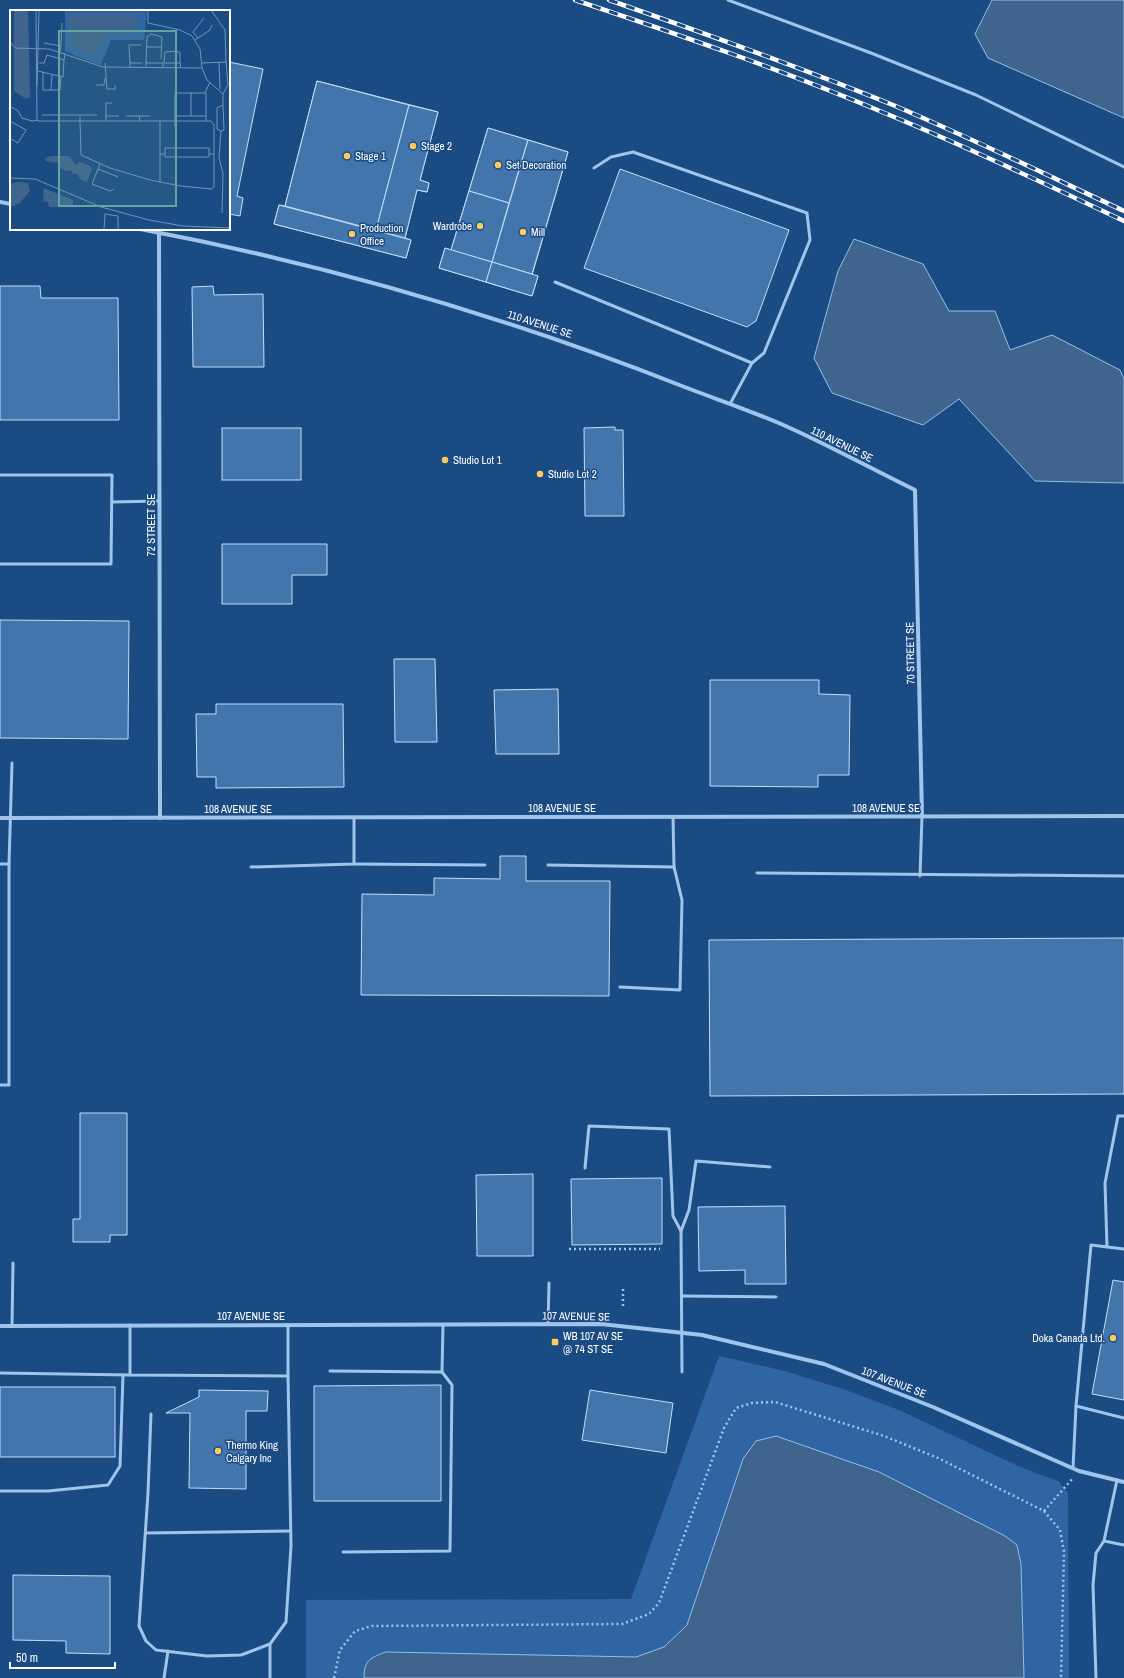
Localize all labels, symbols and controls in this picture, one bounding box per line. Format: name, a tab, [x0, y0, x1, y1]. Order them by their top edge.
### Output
inset map	[10, 10, 230, 230]
place label: Stage 2	[421, 139, 452, 153]
marker: Stage 2	[408, 141, 418, 151]
place label: Stage 1	[355, 149, 386, 163]
marker: Stage 1	[342, 151, 352, 161]
place label: Set Decoration	[506, 158, 566, 172]
marker: Set Decoration	[493, 160, 503, 170]
place label: Wardrobe	[433, 219, 472, 233]
place label: Production Office	[360, 221, 404, 248]
marker: Wardrobe	[475, 221, 485, 231]
place label: Mill	[531, 225, 545, 239]
marker: Mill	[518, 227, 528, 237]
marker: Production Office	[347, 229, 357, 239]
street label: 110 AVENUE SE	[506, 307, 574, 341]
street label: 110 AVENUE SE	[809, 423, 875, 465]
place label: Studio Lot 1	[453, 453, 502, 467]
marker: Studio Lot 1	[440, 455, 450, 465]
place label: Studio Lot 2	[548, 467, 597, 481]
marker: Studio Lot 2	[535, 469, 545, 479]
street label: 72 STREET SE	[144, 494, 158, 556]
street label: 70 STREET SE	[902, 622, 918, 684]
street label: 108 AVENUE SE	[528, 801, 596, 815]
street label: 108 AVENUE SE	[852, 801, 920, 815]
street label: 108 AVENUE SE	[204, 802, 272, 816]
street label: 107 AVENUE SE	[542, 1308, 610, 1324]
street label: 107 AVENUE SE	[217, 1309, 285, 1323]
place label: WB 107 AV SE @ 74 ST SE	[563, 1329, 623, 1356]
place label: Doka Canada Ltd.	[1032, 1331, 1105, 1345]
marker: Doka Canada Ltd.	[1108, 1333, 1118, 1343]
marker: WB 107 AV SE @ 74 ST SE	[550, 1337, 560, 1347]
street label: 107 AVENUE SE	[860, 1363, 928, 1401]
place label: Thermo King Calgary Inc	[226, 1438, 278, 1465]
marker: Thermo King Calgary Inc	[213, 1446, 223, 1456]
scale bar	[10, 1644, 115, 1670]
text: 50 m	[16, 1650, 38, 1666]

